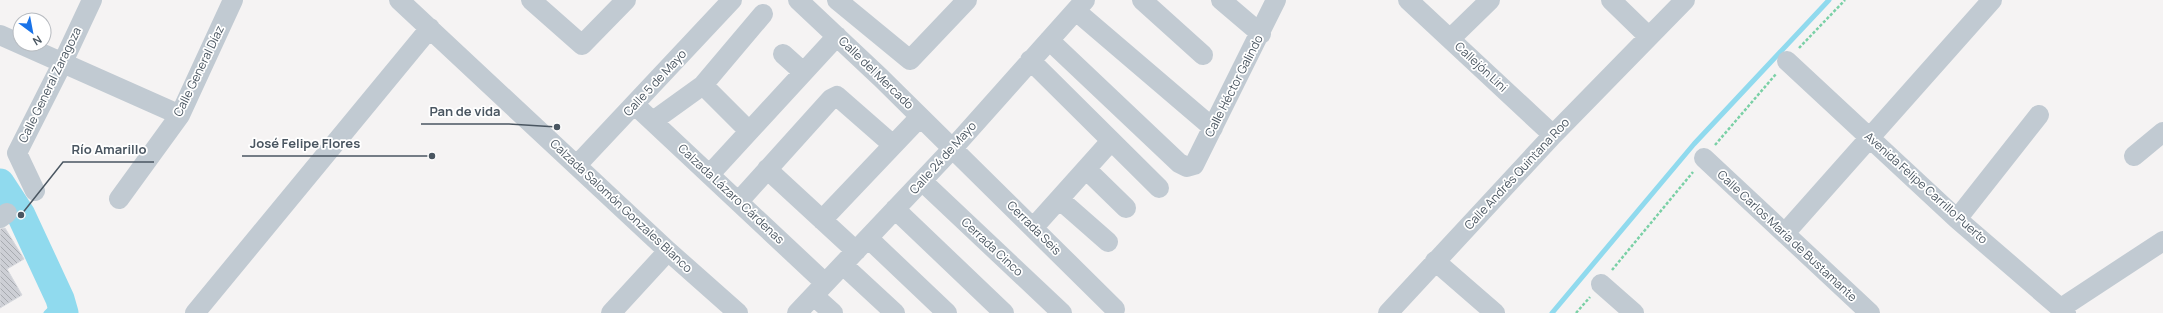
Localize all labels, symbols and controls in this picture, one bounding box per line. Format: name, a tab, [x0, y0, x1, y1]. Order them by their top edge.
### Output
north arrow	[12, 12, 52, 52]
street label: Calle General Díaz	[169, 22, 228, 119]
street label: Calle General Zaragoza	[14, 24, 85, 146]
text: N	[30, 32, 45, 49]
street label: Calle del Mercado	[835, 32, 918, 113]
street label: Calle Héctor Galindo	[1200, 32, 1267, 140]
street label: Callejón Lini	[1451, 38, 1511, 95]
street label: Calle 5 de Mayo	[619, 46, 690, 120]
callout: Pan de vida	[421, 99, 509, 124]
text: Pan de vida	[429, 102, 501, 120]
street label: Calle Andrés Quintana Roo	[1460, 114, 1573, 233]
street label: Calle 24 de Mayo	[905, 118, 980, 198]
street label: Avenida Felipe Carrillo Puerto	[1861, 128, 1992, 248]
callout: José Felipe Flores	[242, 131, 368, 156]
text: José Felipe Flores	[250, 134, 360, 152]
street label: Calzada Salomón Gonzales Blanco	[546, 135, 696, 276]
callout: Río Amarillo	[63, 137, 154, 162]
text: Río Amarillo	[72, 140, 146, 158]
street label: Calzada Lázaro Cárdenas	[675, 140, 788, 247]
street label: Calle Carlos María de Bustamante	[1714, 166, 1861, 305]
street label: Cerrada Seis	[1003, 197, 1065, 259]
street label: Cerrada Cinco	[958, 214, 1027, 280]

